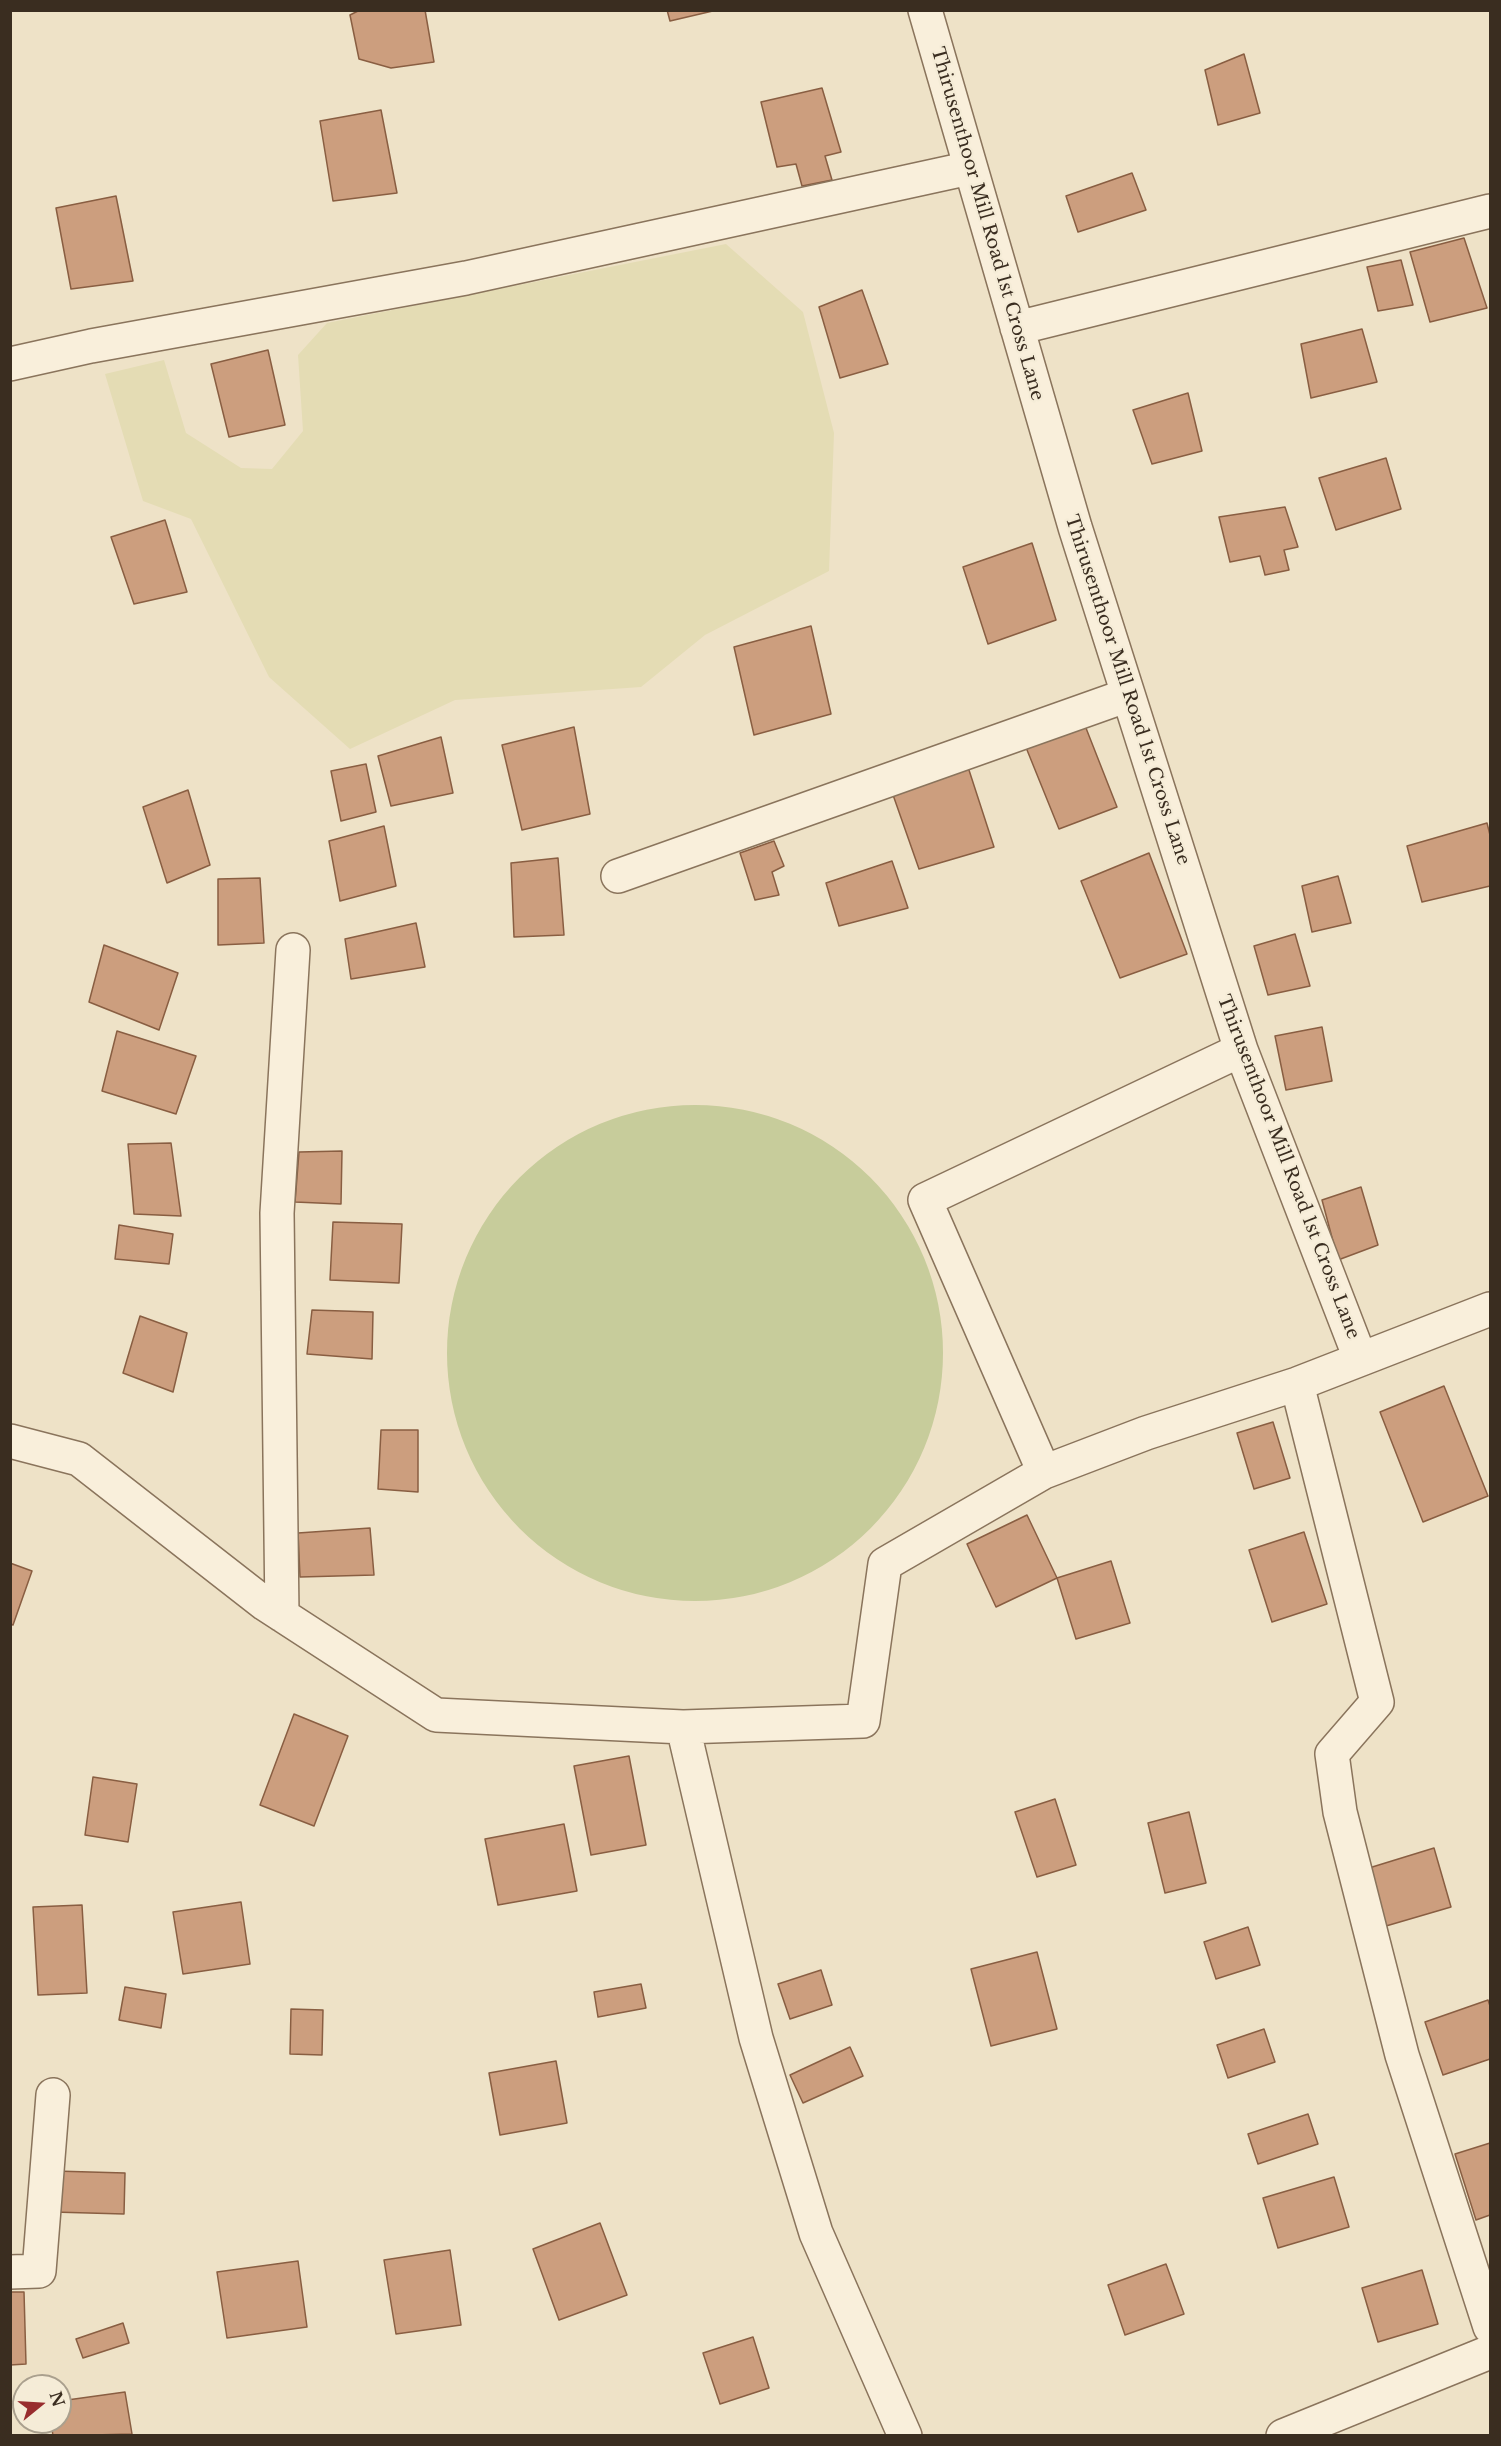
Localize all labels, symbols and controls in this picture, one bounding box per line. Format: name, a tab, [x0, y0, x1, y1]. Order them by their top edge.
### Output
street label: Thirusenthoor Mill Road 1st Cross Lane	[926, 45, 1048, 403]
street label: Thirusenthoor Mill Road 1st Cross Lane	[1060, 512, 1194, 868]
street label: Thirusenthoor Mill Road 1st Cross Lane	[1212, 992, 1364, 1342]
north arrow	[12, 2374, 72, 2434]
text: N	[45, 2389, 69, 2409]

